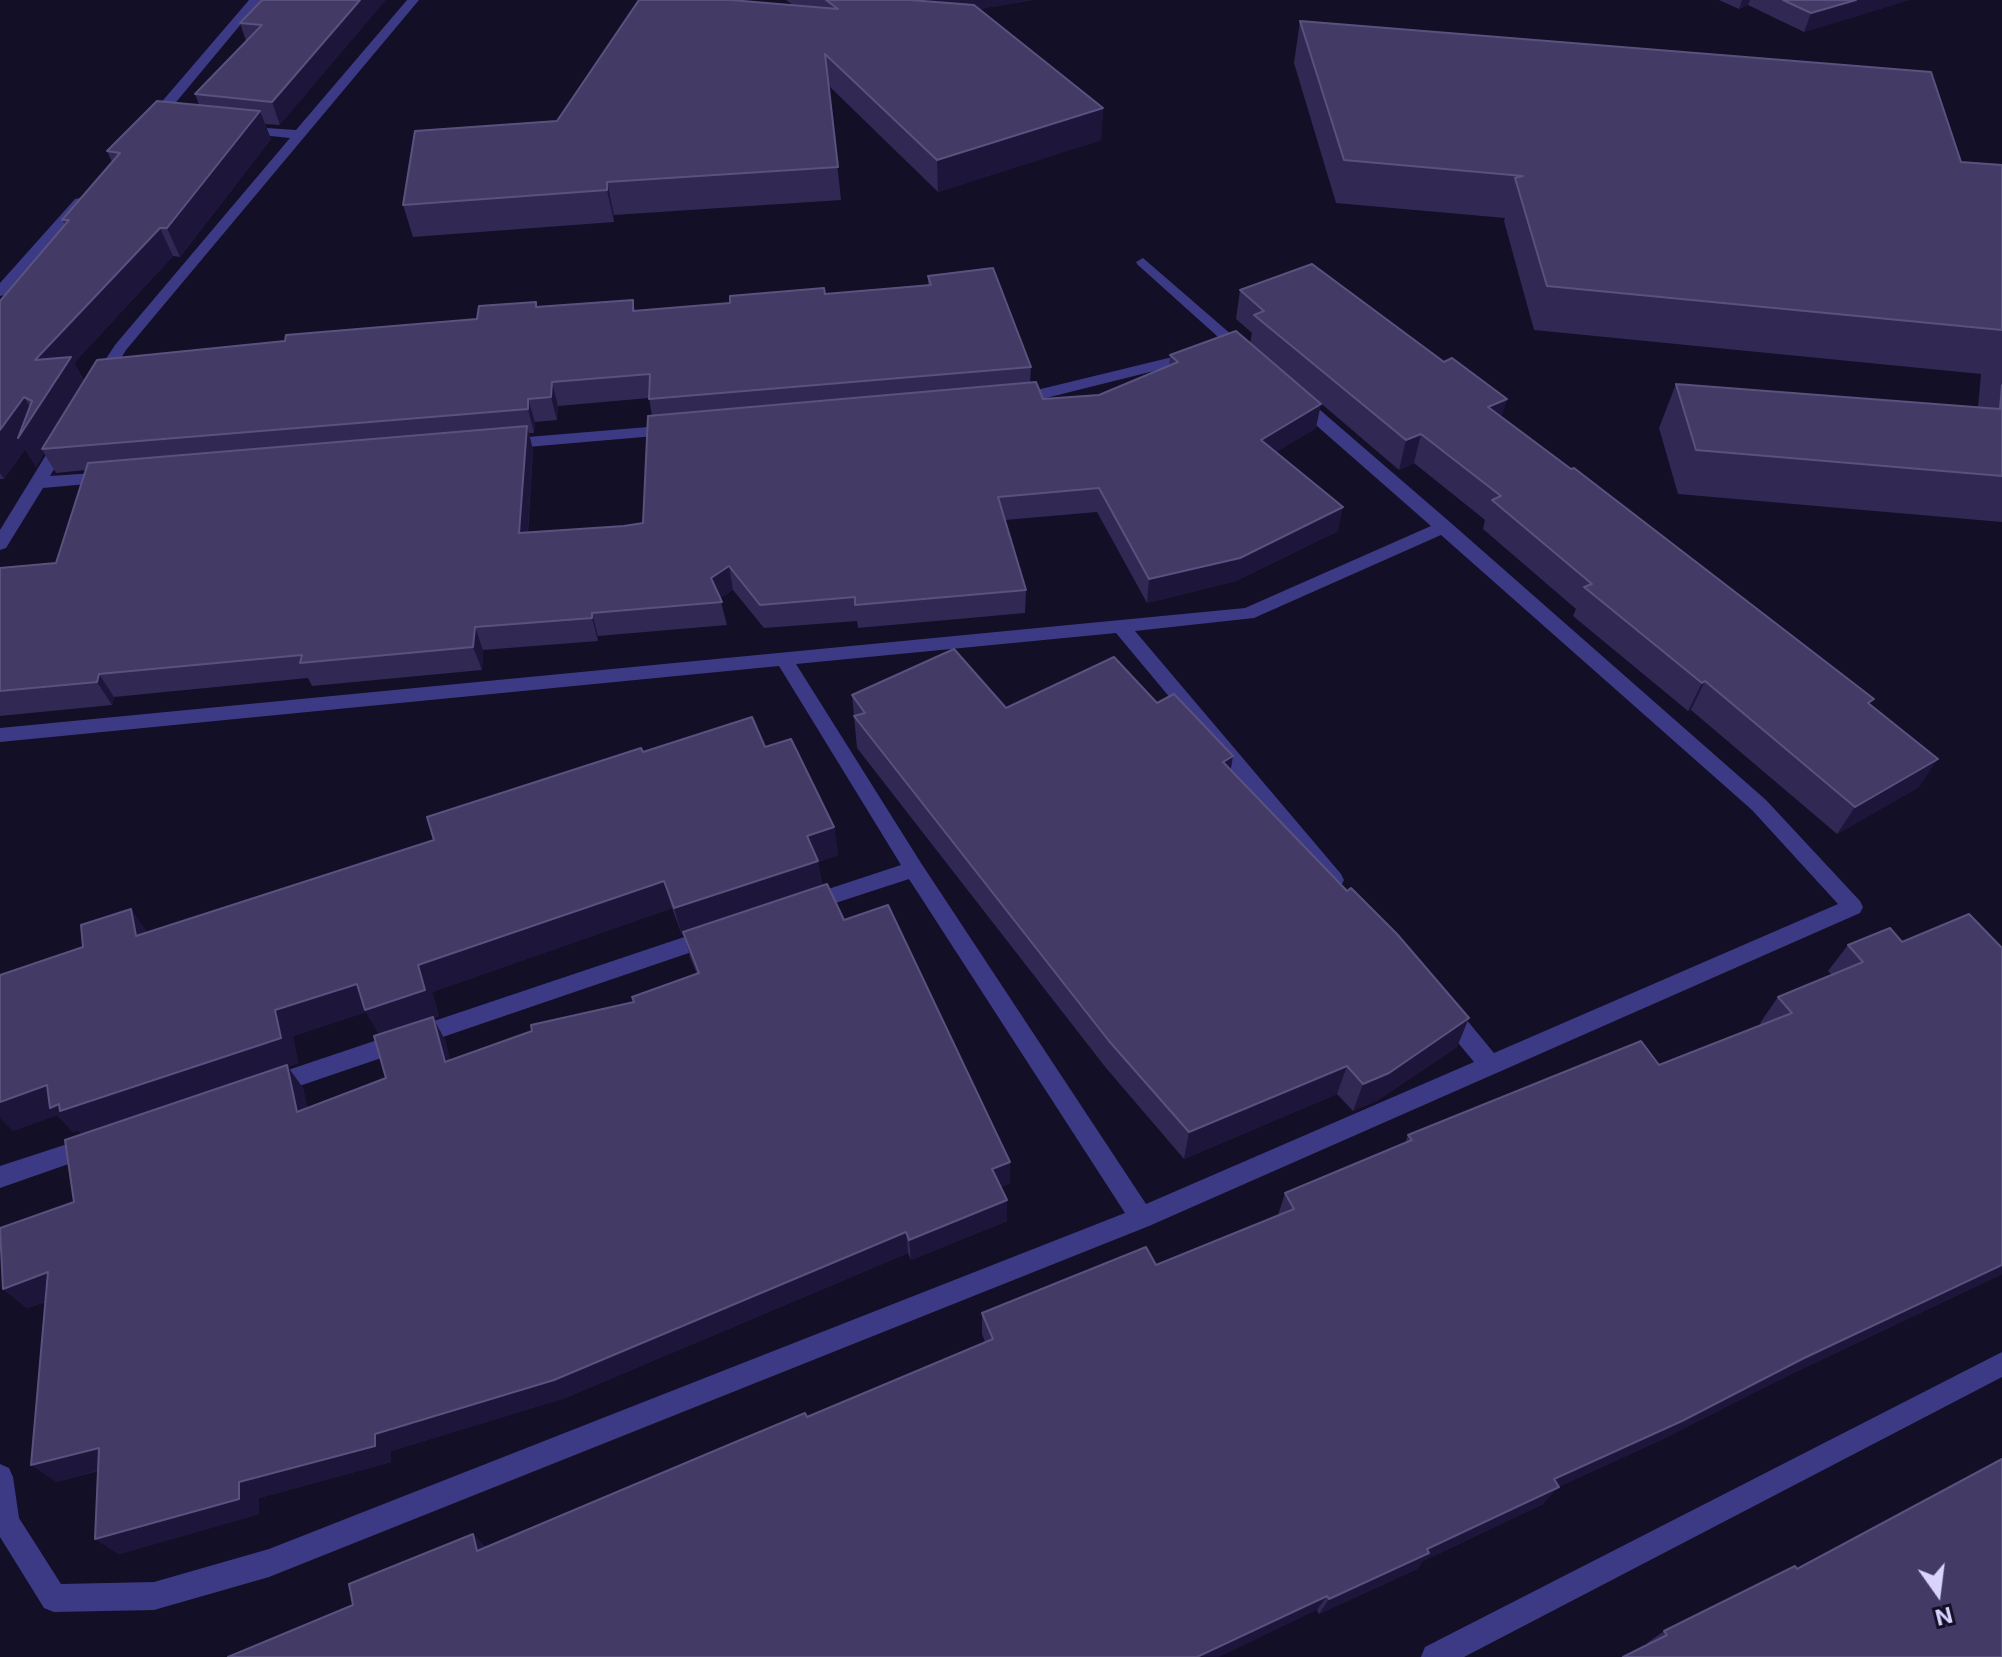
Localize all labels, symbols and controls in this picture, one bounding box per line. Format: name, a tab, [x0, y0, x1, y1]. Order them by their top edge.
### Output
north arrow	[1898, 1553, 1978, 1633]
text: N	[1933, 1602, 1955, 1631]

